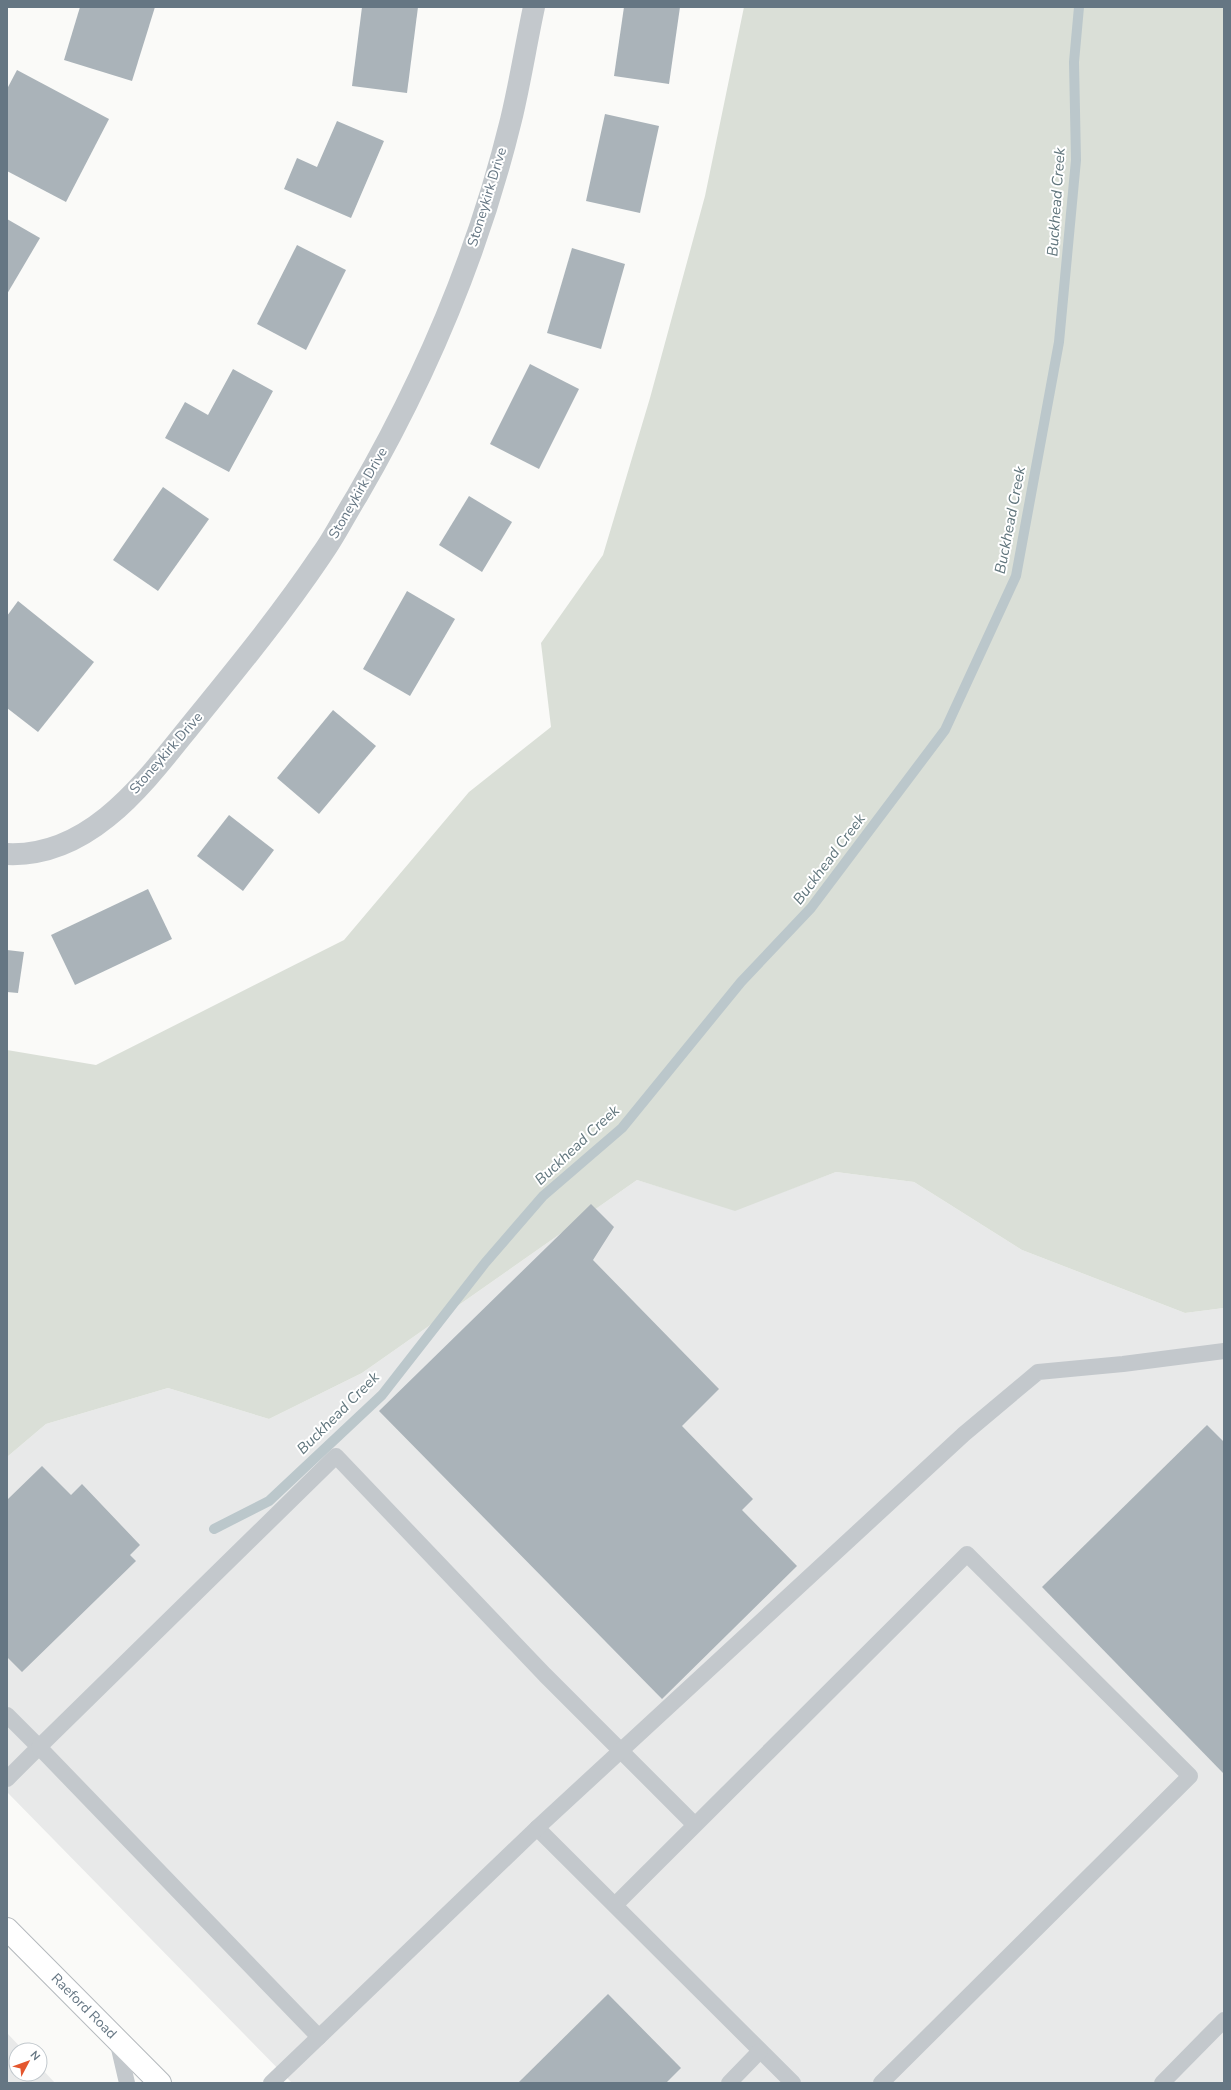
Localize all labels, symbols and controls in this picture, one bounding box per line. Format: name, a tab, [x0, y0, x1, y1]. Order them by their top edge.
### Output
street label: Stoneykirk Drive	[463, 145, 511, 249]
water label: Buckhead Creek	[1042, 147, 1070, 257]
street label: Stoneykirk Drive	[324, 444, 392, 542]
water label: Buckhead Creek	[990, 464, 1030, 575]
street label: Stoneykirk Drive	[125, 708, 207, 798]
water label: Buckhead Creek	[788, 809, 870, 909]
water label: Buckhead Creek	[530, 1100, 624, 1189]
water label: Buckhead Creek	[292, 1367, 384, 1459]
street label: Raeford Road	[47, 1969, 121, 2043]
north arrow	[8, 2042, 48, 2082]
text: N	[27, 2048, 44, 2064]

